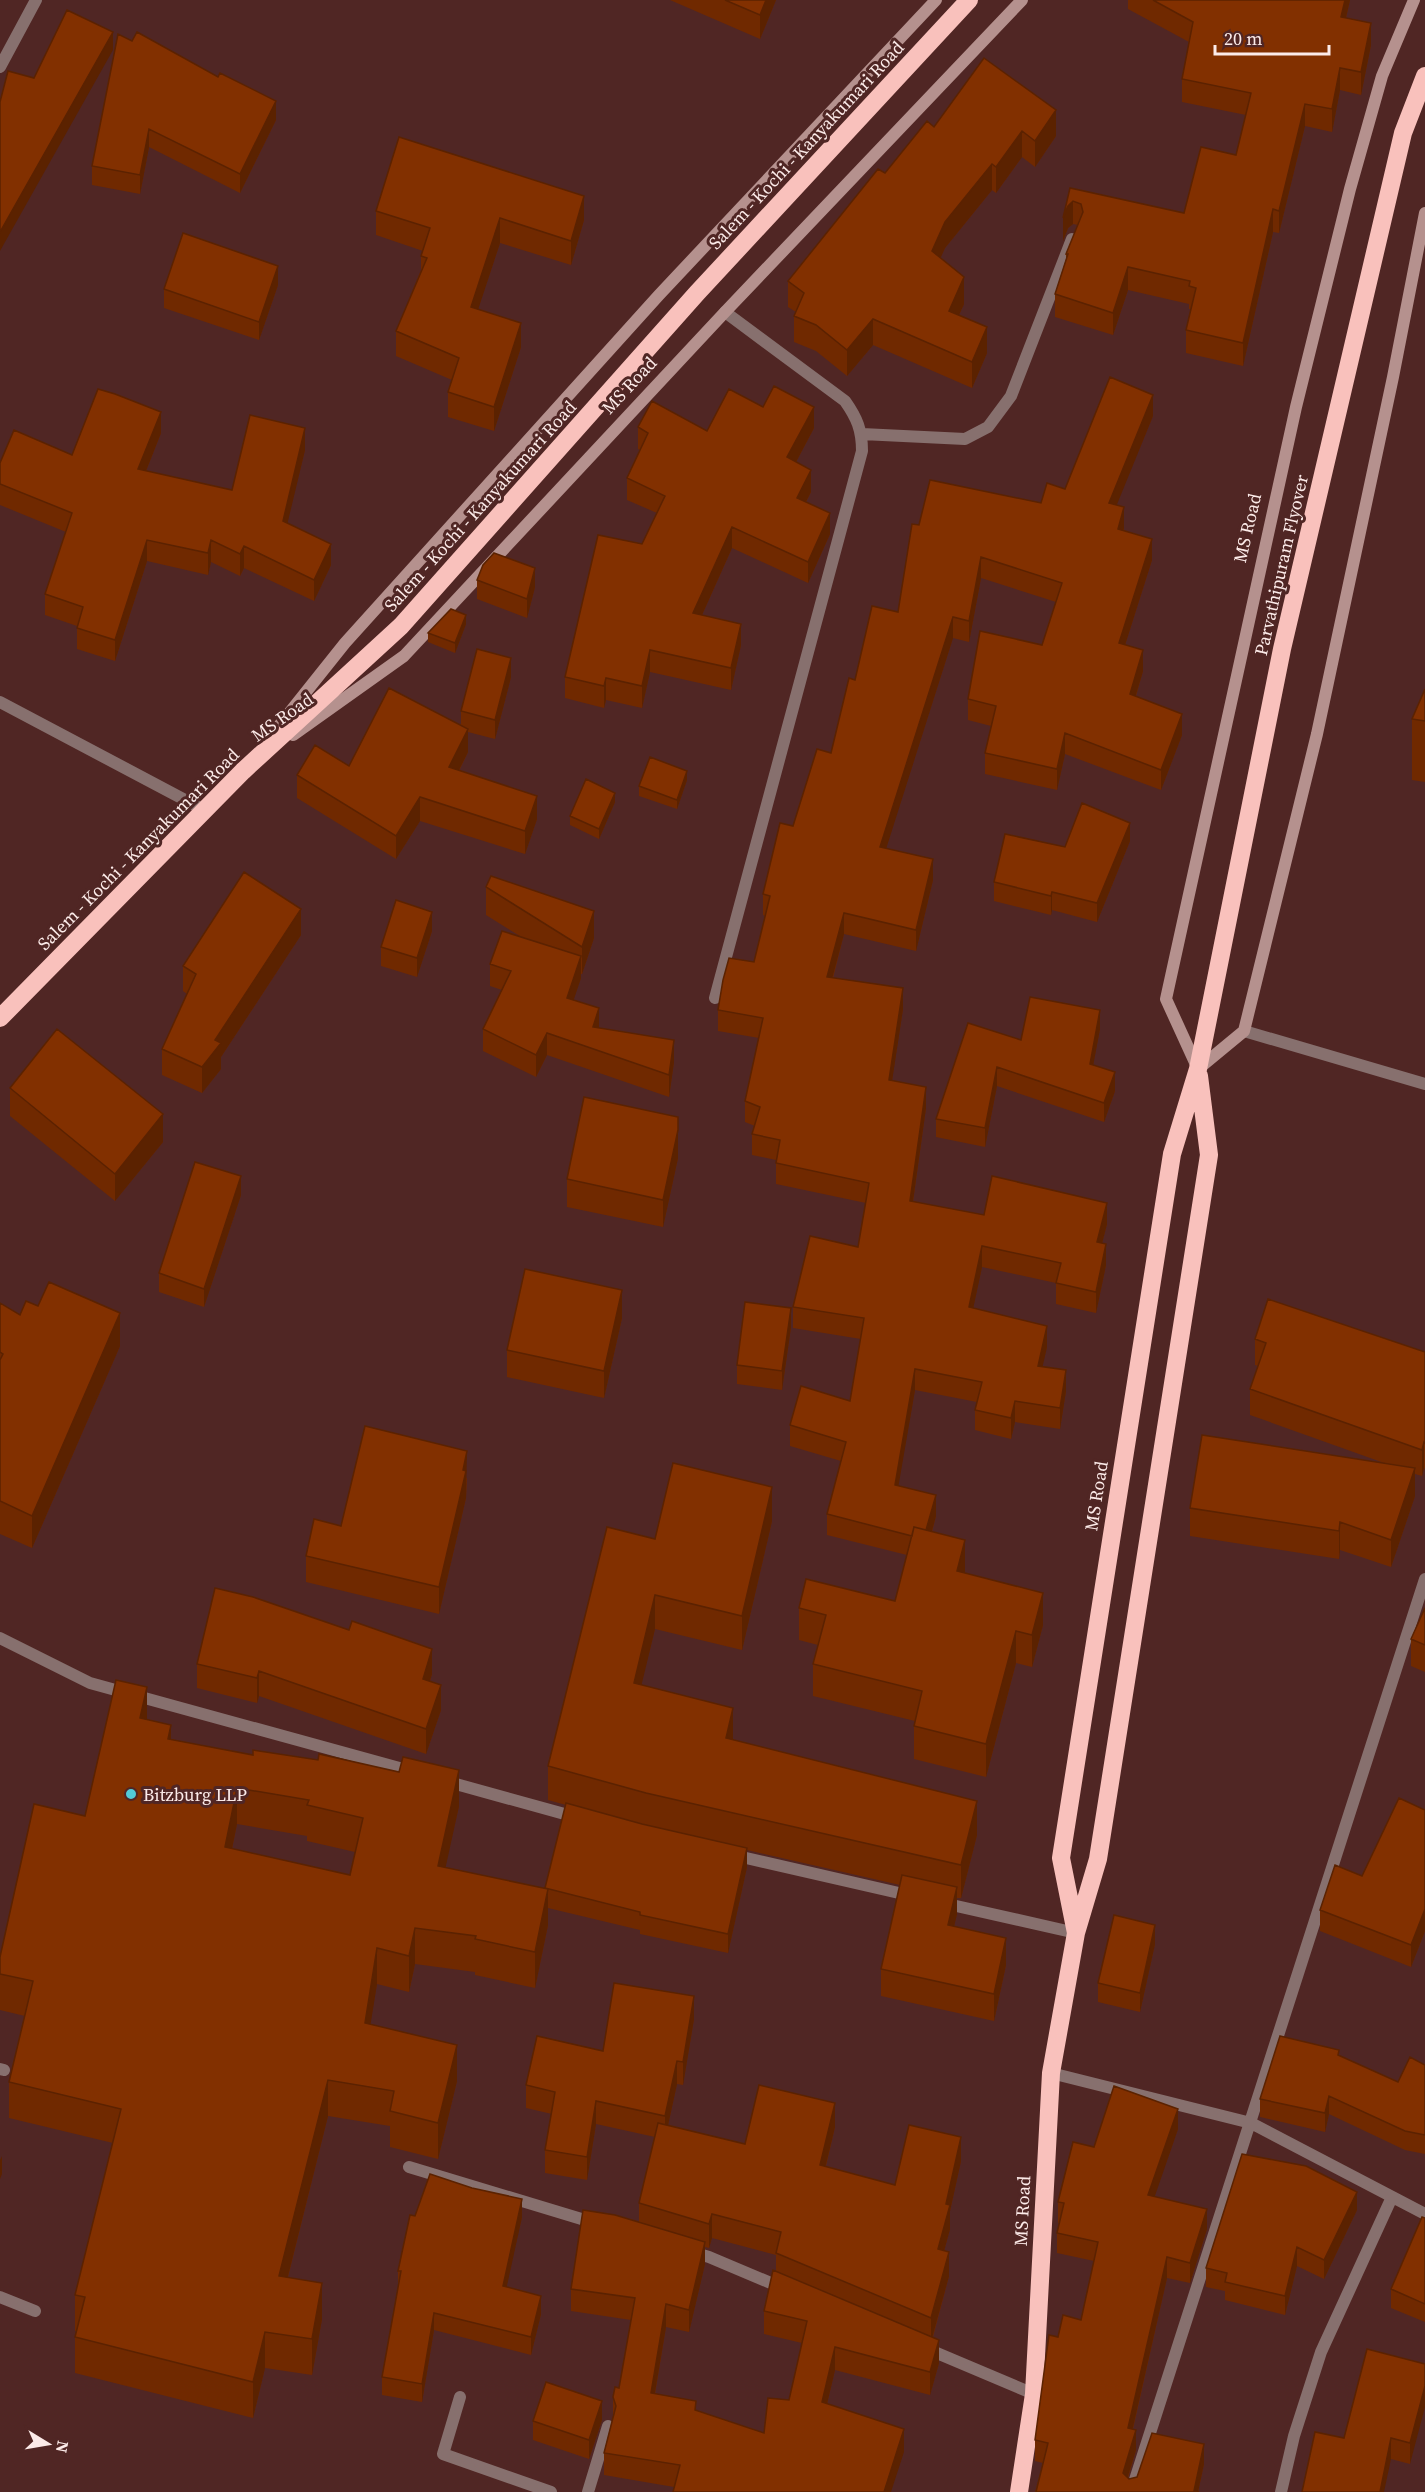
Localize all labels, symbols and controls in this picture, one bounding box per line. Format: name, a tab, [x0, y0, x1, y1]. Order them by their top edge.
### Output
scale bar	[1215, 18, 1329, 56]
text: 20 m	[1224, 26, 1262, 51]
street label: Salem - Kochi - Kanyakumari Road	[703, 35, 909, 255]
street label: MS Road	[596, 351, 662, 419]
street label: Salem - Kochi - Kanyakumari Road	[378, 395, 582, 617]
street label: Parvathipuram Flyover	[1248, 472, 1314, 658]
street label: MS Road	[1227, 491, 1267, 565]
street label: MS Road	[246, 687, 318, 747]
street label: Salem - Kochi - Kanyakumari Road	[31, 742, 245, 956]
street label: MS Road	[1078, 1459, 1114, 1533]
place label: Bitzburg LLP	[143, 1782, 247, 1807]
marker: Bitzburg LLP	[124, 1787, 138, 1801]
street label: MS Road	[1008, 2175, 1036, 2247]
north arrow	[18, 2414, 78, 2474]
text: N	[51, 2439, 75, 2455]

